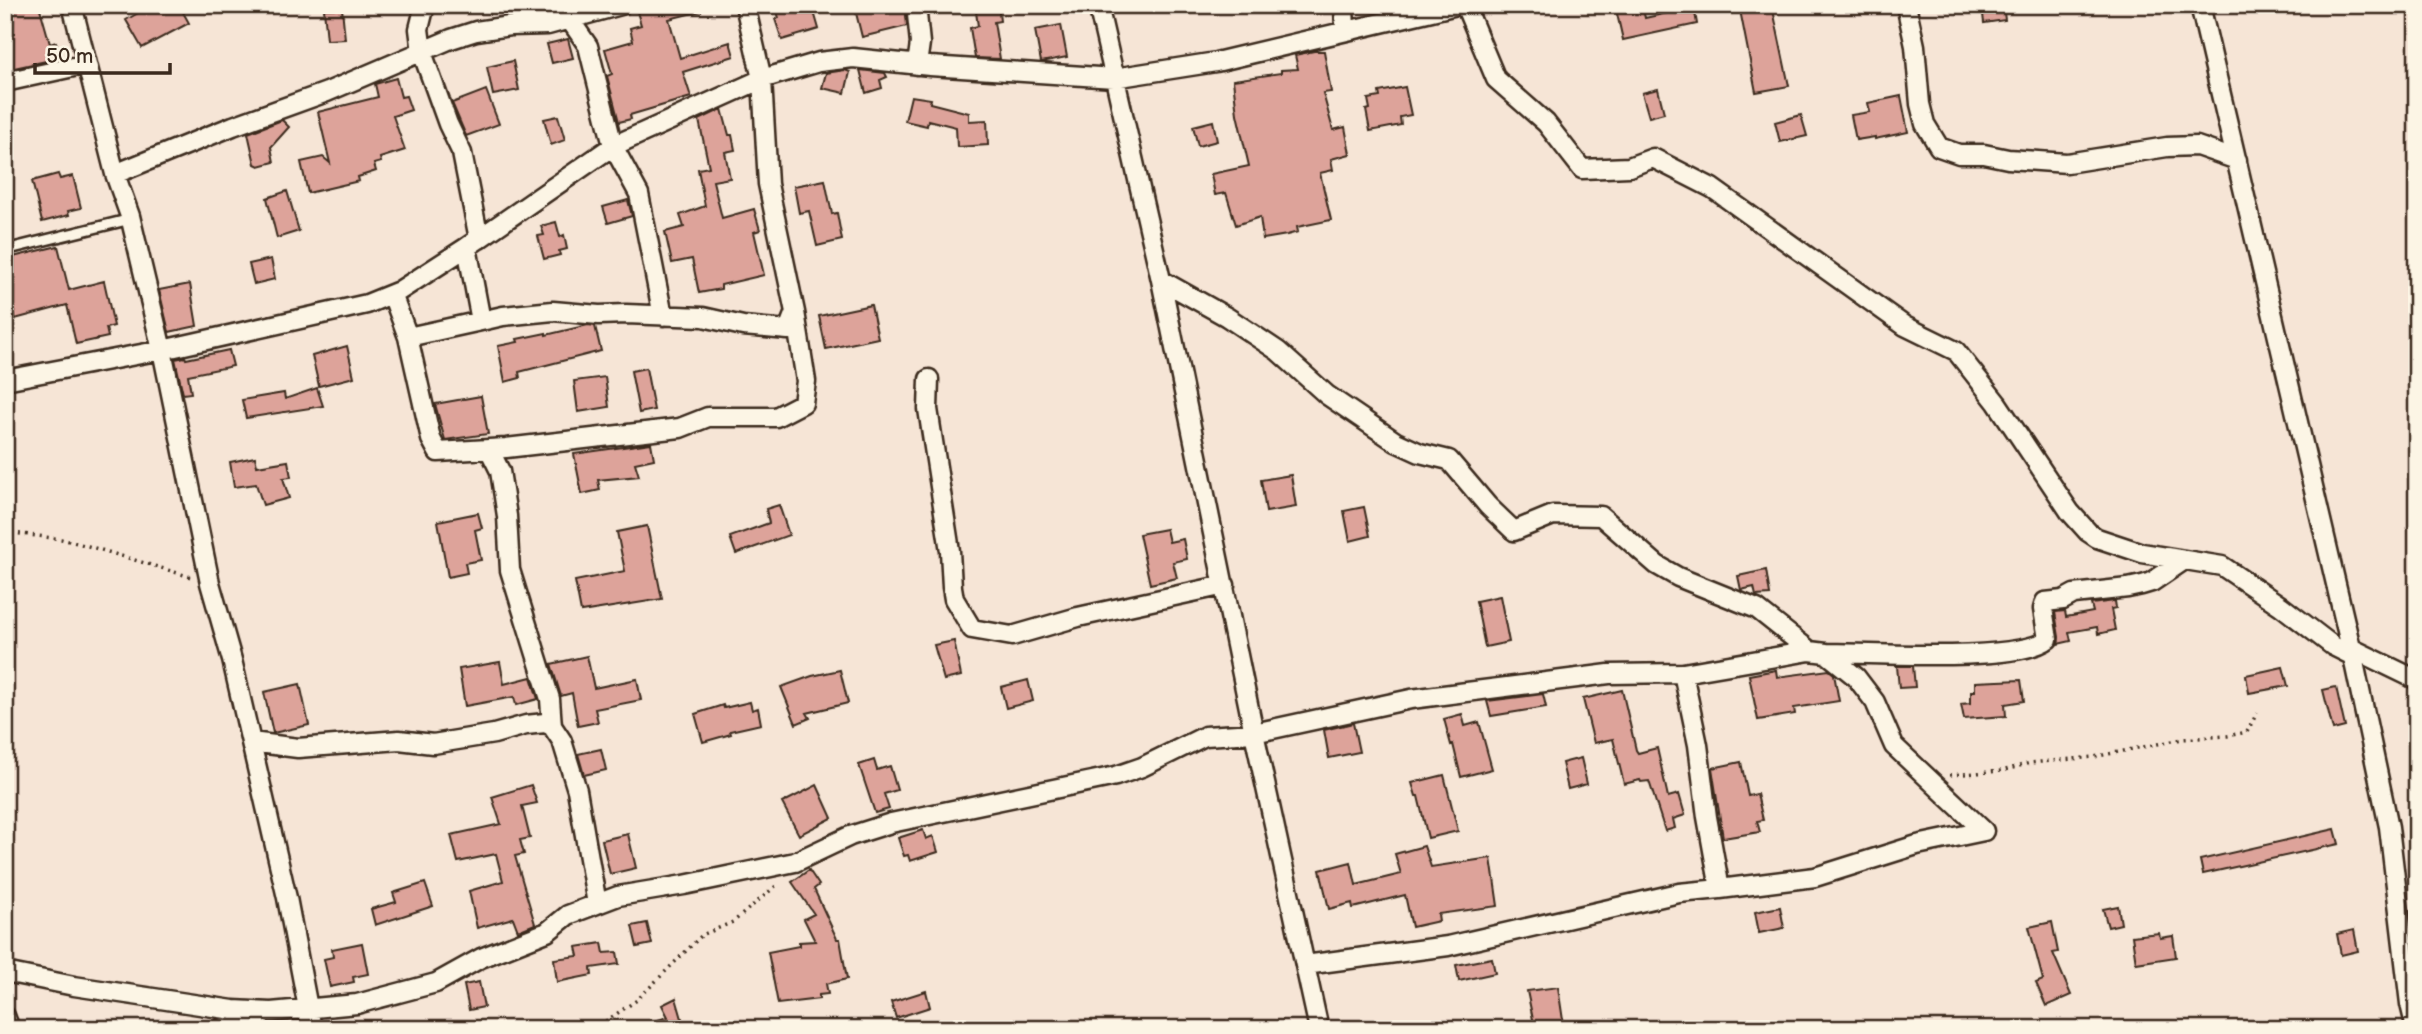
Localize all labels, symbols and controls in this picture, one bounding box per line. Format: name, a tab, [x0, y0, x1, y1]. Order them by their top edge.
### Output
scale bar	[35, 32, 170, 76]
text: 50 m	[46, 44, 93, 69]

